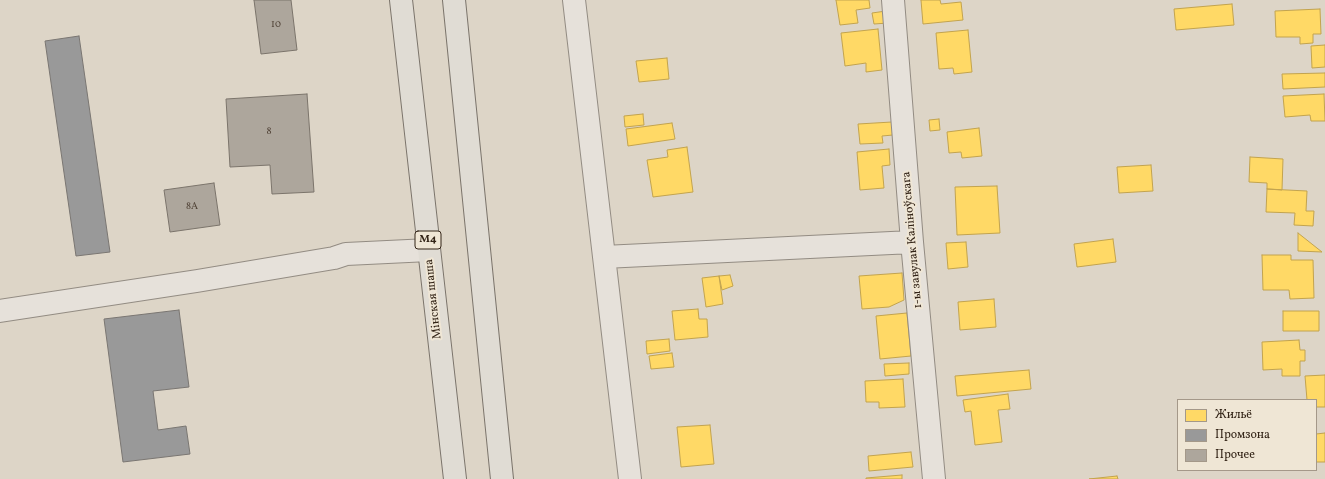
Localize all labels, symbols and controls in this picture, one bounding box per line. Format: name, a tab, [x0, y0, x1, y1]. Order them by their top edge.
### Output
house number: 10	[271, 19, 281, 31]
house number: 8	[266, 126, 272, 138]
street label: 1-ы завулак Каліноўскага	[900, 171, 926, 309]
house number: 8А	[186, 201, 198, 213]
road number: М4	[415, 231, 441, 249]
street label: Мінская шаша	[423, 258, 445, 340]
legend	[1177, 399, 1317, 471]
text: Жильё	[1215, 407, 1252, 423]
text: Промзона	[1215, 427, 1270, 443]
text: Прочее	[1215, 447, 1255, 463]

